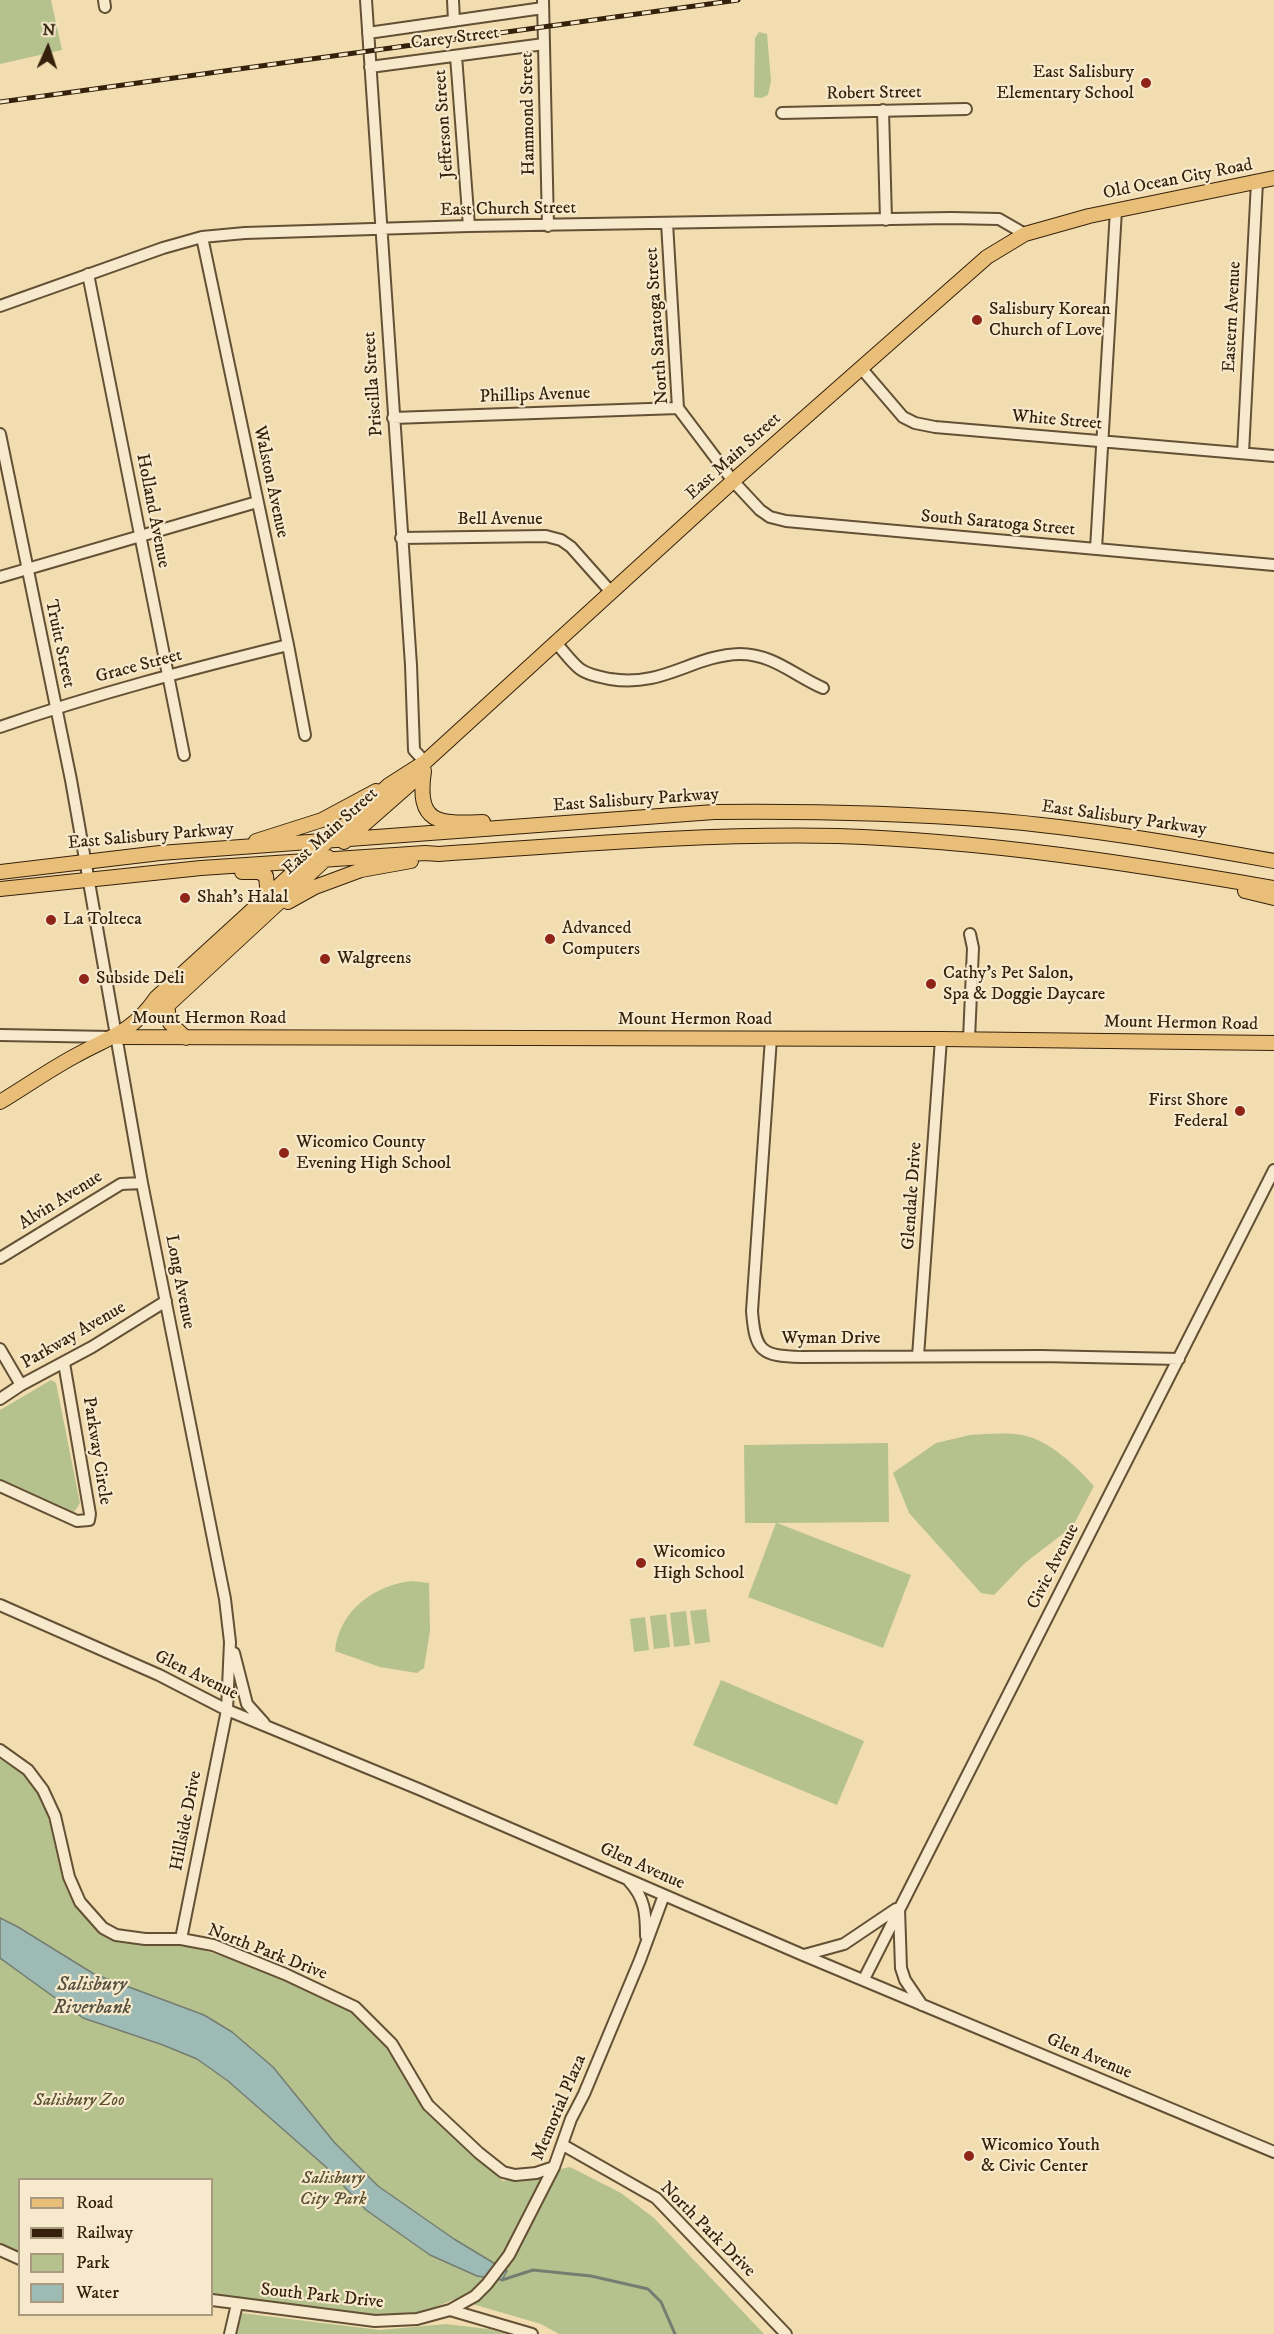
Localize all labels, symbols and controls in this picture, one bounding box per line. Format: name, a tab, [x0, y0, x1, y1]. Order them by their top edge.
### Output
north arrow	[18, 18, 78, 78]
text: N	[42, 20, 56, 40]
street label: Carey Street	[410, 23, 500, 55]
street label: Hammond Street	[517, 52, 541, 176]
place label: East Salisbury Elementary School	[996, 62, 1134, 104]
street label: Jefferson Street	[430, 69, 460, 179]
marker: East Salisbury Elementary School	[1139, 76, 1153, 90]
street label: Robert Street	[826, 82, 922, 106]
street label: Old Ocean City Road	[1102, 155, 1254, 205]
street label: East Church Street	[440, 198, 576, 222]
street label: North Saratoga Street	[642, 247, 674, 405]
street label: Eastern Avenue	[1219, 261, 1247, 373]
place label: Salisbury Korean Church of Love	[989, 299, 1111, 342]
marker: Salisbury Korean Church of Love	[970, 313, 984, 327]
street label: Priscilla Street	[360, 331, 388, 437]
street label: Phillips Avenue	[479, 383, 591, 409]
street label: White Street	[1011, 406, 1103, 436]
street label: East Main Street	[682, 409, 786, 505]
street label: Walston Avenue	[248, 424, 292, 540]
street label: Holland Avenue	[130, 452, 174, 570]
street label: South Saratoga Street	[920, 506, 1076, 542]
street label: Bell Avenue	[457, 509, 543, 531]
street label: Truitt Street	[39, 598, 79, 690]
street label: Grace Street	[93, 645, 185, 689]
street label: East Main Street	[279, 784, 383, 880]
street label: East Salisbury Parkway	[552, 784, 720, 818]
street label: East Salisbury Parkway	[1040, 797, 1208, 841]
street label: East Salisbury Parkway	[67, 819, 235, 855]
place label: Shah’s Halal	[197, 887, 288, 909]
marker: Shah’s Halal	[178, 891, 192, 905]
place label: La Tolteca	[63, 909, 142, 931]
marker: La Tolteca	[44, 913, 58, 927]
place label: Advanced Computers	[562, 918, 640, 960]
marker: Advanced Computers	[543, 932, 557, 946]
place label: Walgreens	[337, 948, 411, 970]
marker: Walgreens	[318, 952, 332, 966]
place label: Cathy's Pet Salon, Spa & Doggie Daycare	[943, 963, 1105, 1006]
place label: Subside Deli	[96, 968, 184, 990]
marker: Subside Deli	[77, 972, 91, 986]
marker: Cathy's Pet Salon, Spa & Doggie Daycare	[924, 977, 938, 991]
street label: Mount Hermon Road	[132, 1008, 286, 1030]
street label: Mount Hermon Road	[618, 1009, 772, 1031]
street label: Mount Hermon Road	[1104, 1012, 1258, 1036]
place label: First Shore Federal	[1148, 1090, 1228, 1132]
marker: First Shore Federal	[1233, 1104, 1247, 1118]
place label: Wicomico County Evening High School	[296, 1132, 451, 1174]
street label: Glendale Drive	[898, 1141, 928, 1251]
marker: Wicomico County Evening High School	[277, 1146, 291, 1160]
street label: Alvin Avenue	[15, 1167, 107, 1235]
street label: Long Avenue	[159, 1233, 199, 1331]
street label: Parkway Avenue	[18, 1297, 130, 1375]
street label: Wyman Drive	[781, 1328, 881, 1350]
street label: Parkway Circle	[77, 1396, 115, 1506]
street label: Civic Avenue	[1023, 1521, 1085, 1613]
place label: Wicomico High School	[653, 1542, 744, 1584]
marker: Wicomico High School	[634, 1556, 648, 1570]
street label: Glen Avenue	[151, 1646, 241, 1706]
street label: Hillside Drive	[167, 1769, 207, 1873]
street label: Glen Avenue	[596, 1839, 688, 1895]
street label: North Park Drive	[204, 1920, 330, 1986]
water label: Salisbury Riverbank	[53, 1974, 131, 2021]
street label: Glen Avenue	[1043, 2029, 1135, 2085]
street label: Memorial Plaza	[528, 2052, 592, 2164]
park label: Salisbury Zoo	[33, 2090, 125, 2112]
place label: Wicomico Youth & Civic Center	[981, 2135, 1100, 2178]
marker: Wicomico Youth & Civic Center	[962, 2149, 976, 2163]
park label: Salisbury City Park	[300, 2168, 366, 2210]
legend	[18, 2178, 213, 2316]
street label: North Park Drive	[655, 2178, 759, 2282]
text: Road	[76, 2192, 113, 2214]
text: Railway	[76, 2222, 133, 2244]
text: Park	[76, 2252, 110, 2274]
street label: South Park Drive	[259, 2280, 385, 2314]
text: Water	[76, 2282, 119, 2304]

